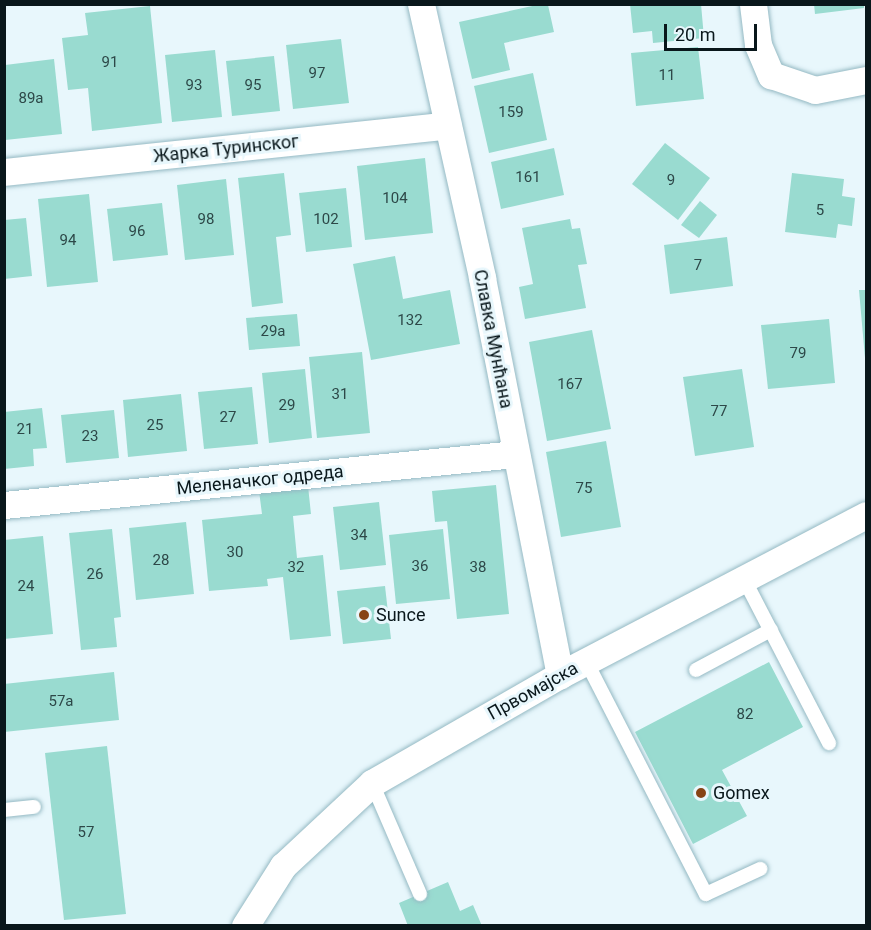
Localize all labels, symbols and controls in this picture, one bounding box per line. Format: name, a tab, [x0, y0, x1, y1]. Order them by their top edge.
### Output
scale bar	[667, 12, 760, 50]
text: 20 m	[675, 24, 715, 45]
house number: 91	[102, 54, 118, 72]
house number: 97	[309, 65, 325, 83]
house number: 11	[659, 67, 675, 85]
house number: 93	[186, 77, 202, 95]
house number: 95	[245, 77, 261, 95]
house number: 89a	[18, 90, 44, 108]
house number: 159	[498, 104, 524, 122]
street label: Жарка Туринског	[152, 131, 300, 167]
house number: 161	[515, 169, 541, 187]
house number: 9	[667, 172, 675, 190]
house number: 104	[382, 190, 408, 208]
house number: 5	[816, 202, 824, 220]
house number: 98	[198, 211, 214, 229]
house number: 102	[313, 211, 339, 229]
house number: 96	[129, 223, 145, 241]
house number: 94	[60, 232, 76, 250]
house number: 7	[694, 257, 702, 275]
street label: Славка Мунћана	[469, 268, 517, 410]
house number: 132	[397, 312, 423, 330]
house number: 29a	[260, 323, 286, 341]
house number: 79	[790, 345, 806, 363]
house number: 167	[557, 376, 583, 394]
house number: 31	[332, 386, 348, 404]
house number: 29	[279, 397, 295, 415]
house number: 77	[711, 403, 727, 421]
house number: 27	[220, 409, 236, 427]
house number: 25	[147, 417, 163, 435]
house number: 21	[17, 421, 33, 439]
house number: 23	[82, 428, 98, 446]
street label: Меленачког одреда	[175, 460, 345, 500]
house number: 75	[576, 480, 592, 498]
house number: 34	[351, 527, 367, 545]
house number: 30	[227, 544, 243, 562]
house number: 28	[153, 552, 169, 570]
house number: 36	[412, 558, 428, 576]
house number: 32	[288, 559, 304, 577]
house number: 38	[470, 559, 486, 577]
house number: 26	[87, 566, 103, 584]
house number: 24	[18, 578, 34, 596]
place label: Sunce	[376, 604, 426, 626]
marker: Sunce	[357, 608, 371, 622]
street label: Првомајска	[484, 657, 582, 725]
house number: 57a	[48, 693, 74, 711]
house number: 82	[737, 706, 753, 724]
place label: Gomex	[713, 782, 770, 804]
marker: Gomex	[694, 786, 708, 800]
house number: 57	[78, 824, 94, 842]

